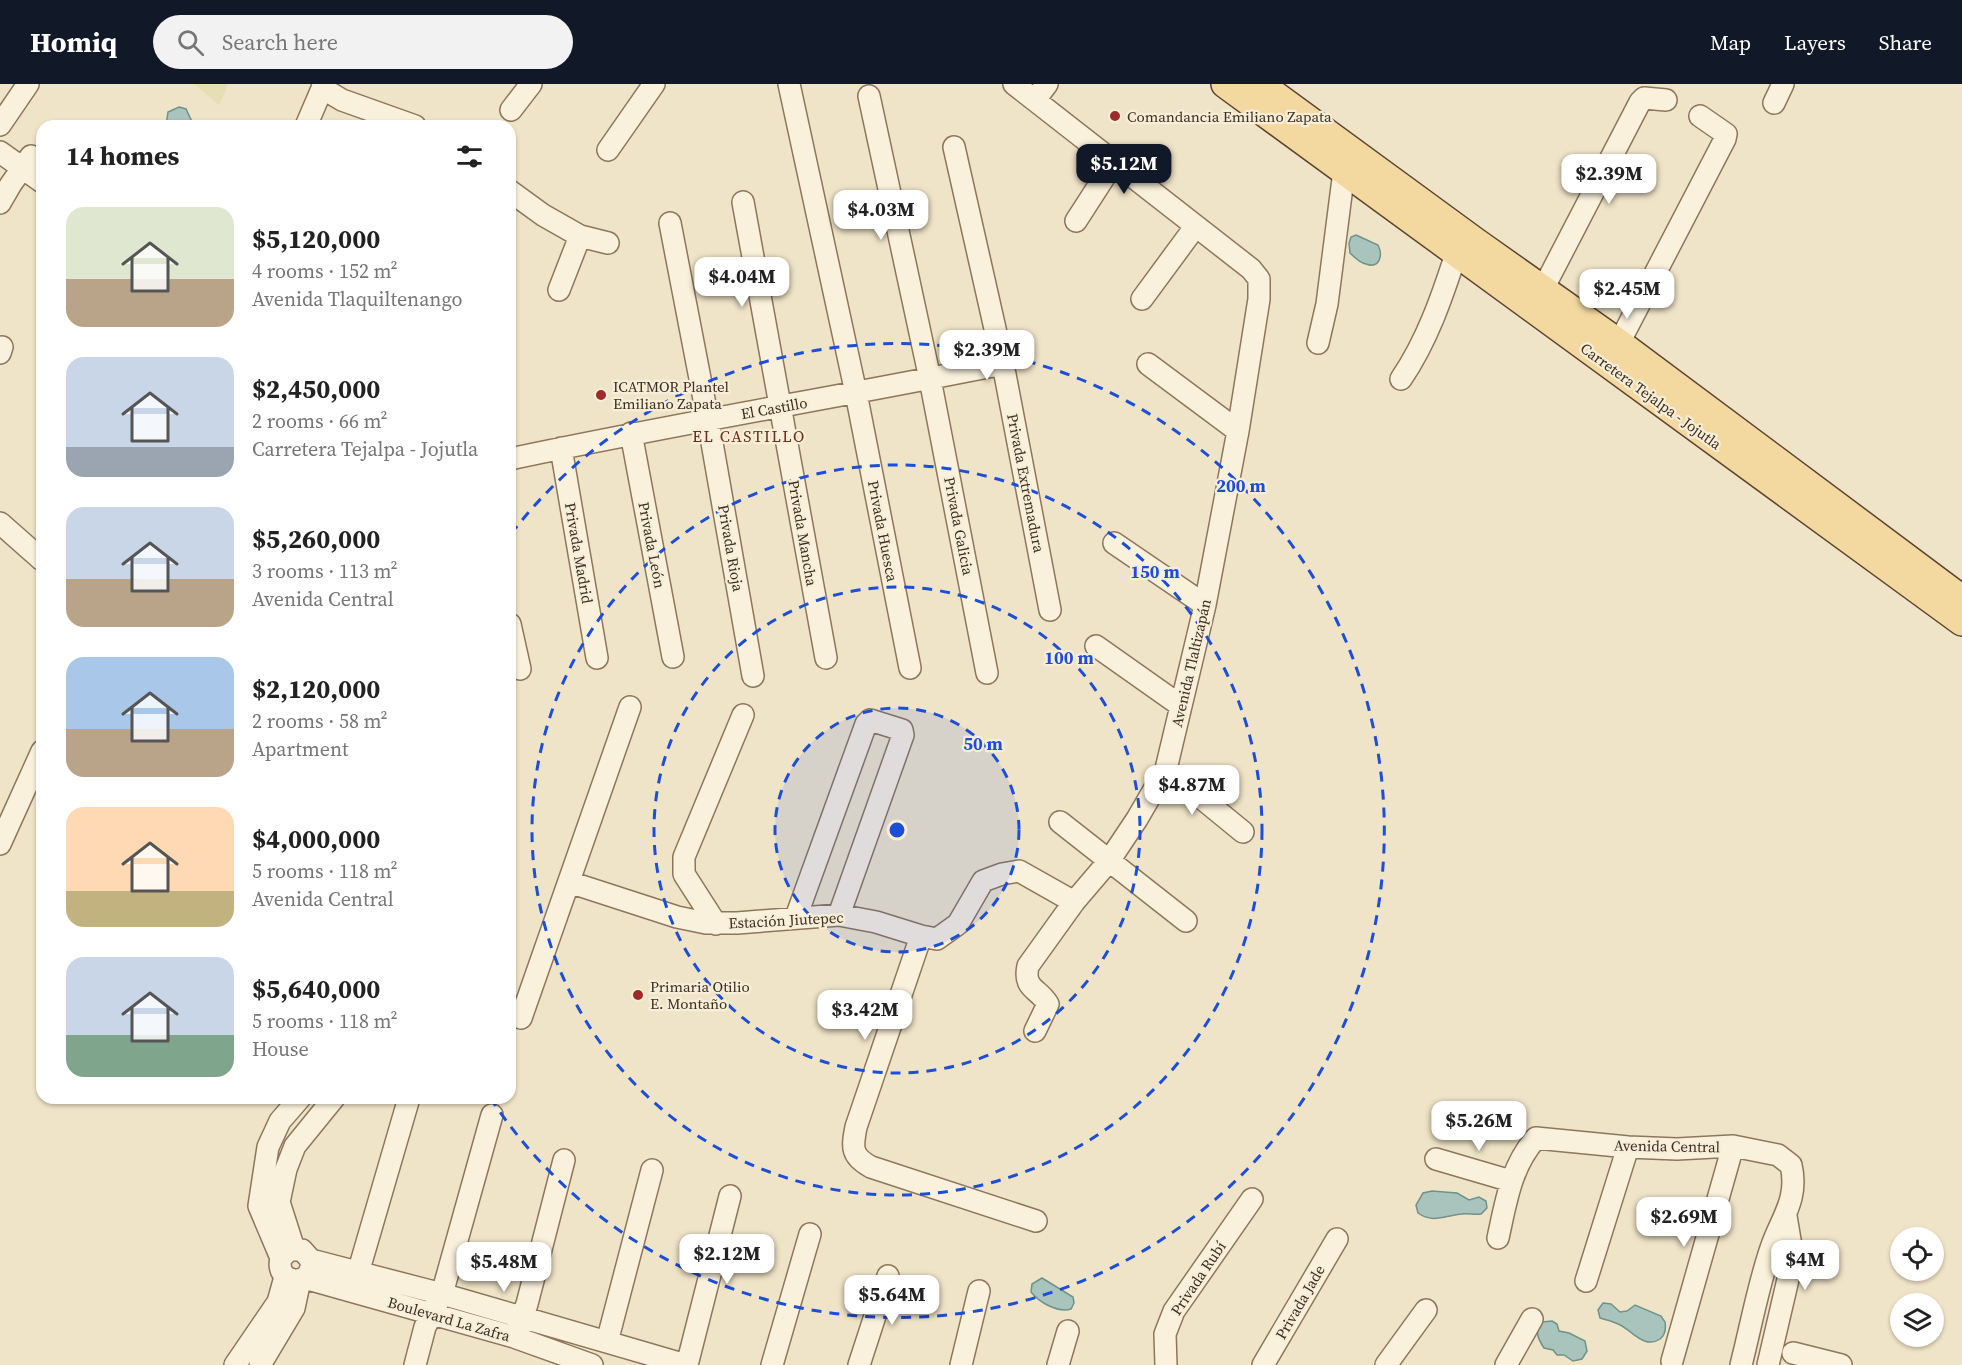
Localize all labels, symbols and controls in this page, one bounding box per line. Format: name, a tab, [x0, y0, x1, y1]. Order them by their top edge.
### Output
search box	[153, 15, 573, 69]
text: Homiq	[30, 23, 117, 61]
icon: search	[174, 26, 207, 59]
text: Search here	[222, 27, 338, 57]
text: Map	[1710, 28, 1751, 57]
text: Layers	[1784, 28, 1846, 57]
text: Share	[1879, 28, 1932, 57]
place label: Comandancia Emiliano Zapata	[1127, 106, 1332, 127]
marker: Comandancia Emiliano Zapata	[1108, 109, 1122, 123]
text: 14 homes	[66, 138, 179, 174]
icon: filters	[453, 140, 486, 173]
pin: $5.12M	[1075, 144, 1173, 195]
text: $5.12M	[1090, 149, 1158, 177]
pin: $2.39M	[1560, 154, 1658, 205]
text: $2.39M	[1575, 159, 1643, 187]
pin: $4.03M	[832, 190, 930, 241]
text: $4.03M	[847, 195, 915, 223]
text: $5,120,000	[252, 221, 380, 257]
icon: home	[114, 231, 186, 303]
text: 4 rooms · 152 m²	[252, 257, 398, 285]
pin: $4.04M	[693, 257, 791, 308]
text: $4.04M	[708, 262, 776, 290]
pin: $2.45M	[1578, 269, 1676, 320]
text: $2.45M	[1593, 274, 1661, 302]
text: Avenida Tlaquiltenango	[252, 285, 463, 313]
pin: $2.39M	[938, 330, 1036, 381]
text: $2.39M	[953, 335, 1021, 363]
street label: Carretera Tejalpa - Jojutla	[1576, 338, 1726, 455]
text: $2,450,000	[252, 371, 380, 407]
place label: ICATMOR Plantel Emiliano Zapata	[613, 376, 730, 414]
icon: home	[114, 381, 186, 453]
marker: ICATMOR Plantel Emiliano Zapata	[594, 388, 608, 402]
street label: El Castillo	[739, 392, 809, 424]
text: 2 rooms · 66 m²	[252, 407, 388, 435]
street label: Privada Extremadura	[1002, 412, 1050, 555]
district label: EL CASTILLO	[692, 425, 806, 447]
text: Carretera Tejalpa - Jojutla	[252, 435, 478, 463]
text: 200 m	[1216, 473, 1266, 498]
street label: Privada Galicia	[939, 475, 979, 577]
street label: Privada Mancha	[783, 478, 823, 588]
street label: Privada Huesca	[863, 478, 903, 584]
street label: Privada León	[633, 500, 671, 590]
street label: Privada Madrid	[560, 501, 598, 606]
street label: Privada Rioja	[713, 503, 749, 594]
text: $5,260,000	[252, 521, 380, 557]
icon: home	[114, 531, 186, 603]
text: 3 rooms · 113 m²	[252, 557, 398, 585]
text: 150 m	[1130, 559, 1180, 584]
text: Avenida Central	[252, 585, 394, 613]
street label: Avenida Tlaltizapán	[1166, 597, 1216, 729]
text: 100 m	[1044, 645, 1094, 670]
text: $2,120,000	[252, 671, 380, 707]
icon: home	[114, 681, 186, 753]
text: 2 rooms · 58 m²	[252, 707, 388, 735]
text: 50 m	[963, 731, 1003, 756]
text: Apartment	[252, 735, 349, 763]
pin: $4.87M	[1143, 765, 1241, 816]
text: $4.87M	[1158, 770, 1226, 798]
centre of rings	[887, 820, 907, 840]
text: $4,000,000	[252, 821, 380, 857]
icon: home	[114, 831, 186, 903]
text: 5 rooms · 118 m²	[252, 857, 398, 885]
text: Avenida Central	[252, 885, 394, 913]
street label: Estación Jiutepec	[728, 906, 844, 934]
text: $5,640,000	[252, 971, 380, 1007]
place label: Primaria Otilio E. Montaño	[650, 976, 750, 1014]
icon: home	[114, 981, 186, 1053]
marker: Primaria Otilio E. Montaño	[631, 988, 645, 1002]
pin: $3.42M	[816, 990, 914, 1041]
text: $3.42M	[831, 995, 899, 1023]
text: 5 rooms · 118 m²	[252, 1007, 398, 1035]
text: House	[252, 1035, 309, 1063]
pin: $5.26M	[1430, 1101, 1528, 1152]
text: $5.26M	[1445, 1106, 1513, 1134]
street label: Avenida Central	[1614, 1135, 1721, 1157]
pin: $2.69M	[1635, 1197, 1733, 1248]
text: $2.69M	[1650, 1202, 1718, 1230]
map controls	[1890, 1227, 1944, 1347]
button: locate	[1890, 1227, 1944, 1281]
pin: $2.12M	[678, 1234, 776, 1285]
street label: Privada Rubí	[1165, 1236, 1231, 1319]
text: $2.12M	[693, 1239, 761, 1267]
pin: $4M	[1776, 1240, 1834, 1291]
pin: $5.48M	[455, 1242, 553, 1293]
text: $4M	[1785, 1245, 1825, 1273]
text: $5.48M	[470, 1247, 538, 1275]
street label: Privada Jade	[1270, 1261, 1330, 1343]
pin: $5.64M	[843, 1275, 941, 1326]
text: $5.64M	[858, 1280, 926, 1308]
street label: Boulevard La Zafra	[385, 1291, 513, 1347]
button: layers	[1890, 1293, 1944, 1347]

